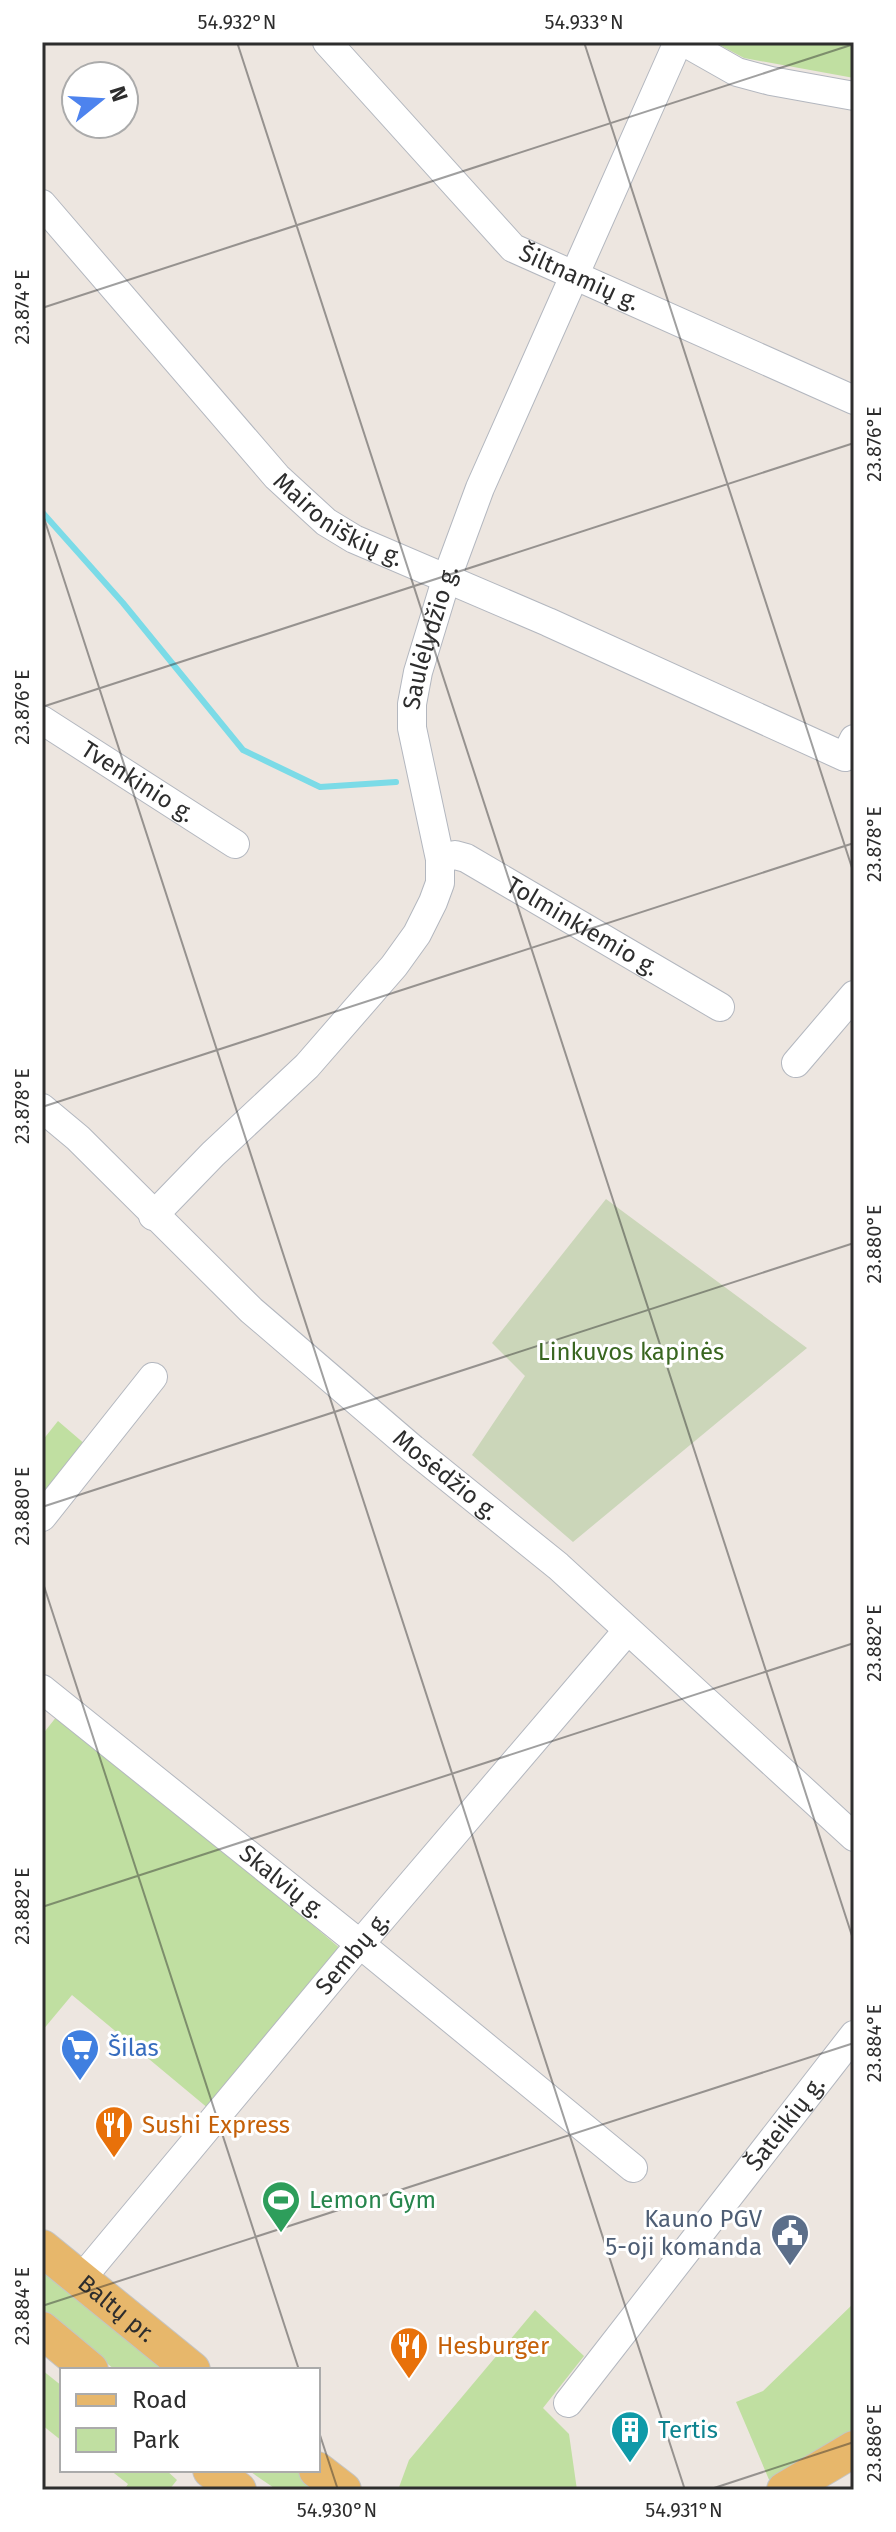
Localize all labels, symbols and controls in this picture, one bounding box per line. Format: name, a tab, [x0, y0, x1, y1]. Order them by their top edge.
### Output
text: 54.932°N	[198, 10, 276, 34]
text: 54.933°N	[544, 10, 624, 34]
north arrow	[60, 60, 140, 140]
text: N	[103, 83, 134, 105]
street label: Šiltnamių g.	[515, 238, 644, 316]
text: 23.874°E	[10, 269, 34, 345]
text: 23.876°E	[862, 406, 886, 482]
street label: Maironiškių g.	[268, 467, 407, 572]
street label: Saulėlydžio g.	[397, 561, 464, 712]
text: 23.876°E	[10, 669, 34, 745]
street label: Tvenkinio g.	[76, 735, 200, 828]
text: 23.878°E	[862, 806, 886, 882]
street label: Tolminkiemio g.	[501, 871, 664, 982]
text: 23.878°E	[10, 1068, 34, 1144]
text: 23.880°E	[862, 1205, 886, 1283]
park label: Linkuvos kapinės	[538, 1338, 724, 1366]
street label: Mosėdžio g.	[387, 1424, 504, 1526]
text: 23.880°E	[10, 1467, 34, 1545]
text: 23.882°E	[862, 1604, 886, 1682]
street label: Skalvių g.	[234, 1839, 331, 1924]
text: 23.882°E	[10, 1867, 34, 1945]
street label: Sembų g.	[310, 1906, 395, 2000]
text: 23.884°E	[862, 2004, 886, 2082]
supermarket icon: Šilas	[59, 2027, 101, 2082]
place label: Šilas	[108, 2033, 159, 2062]
street label: Šateikių g.	[739, 2071, 831, 2176]
restaurant icon: Sushi Express	[93, 2104, 135, 2159]
place label: Sushi Express	[142, 2111, 290, 2139]
sports icon: Lemon Gym	[260, 2179, 302, 2234]
place label: Lemon Gym	[309, 2186, 436, 2214]
place label: Kauno PGV 5-oji komanda	[605, 2205, 763, 2261]
public building icon: Kauno PGV 5-oji komanda	[769, 2212, 811, 2267]
text: 23.884°E	[10, 2267, 34, 2345]
street label: Baltų pr.	[72, 2269, 161, 2348]
restaurant icon: Hesburger	[388, 2325, 430, 2380]
place label: Hesburger	[437, 2332, 550, 2360]
legend	[60, 2368, 320, 2472]
text: Road	[132, 2386, 187, 2414]
text: 23.886°E	[862, 2404, 886, 2482]
building icon: Tertis	[609, 2409, 651, 2464]
place label: Tertis	[658, 2416, 718, 2444]
text: Park	[132, 2426, 180, 2454]
text: 54.930°N	[297, 2498, 377, 2522]
text: 54.931°N	[645, 2498, 723, 2522]

